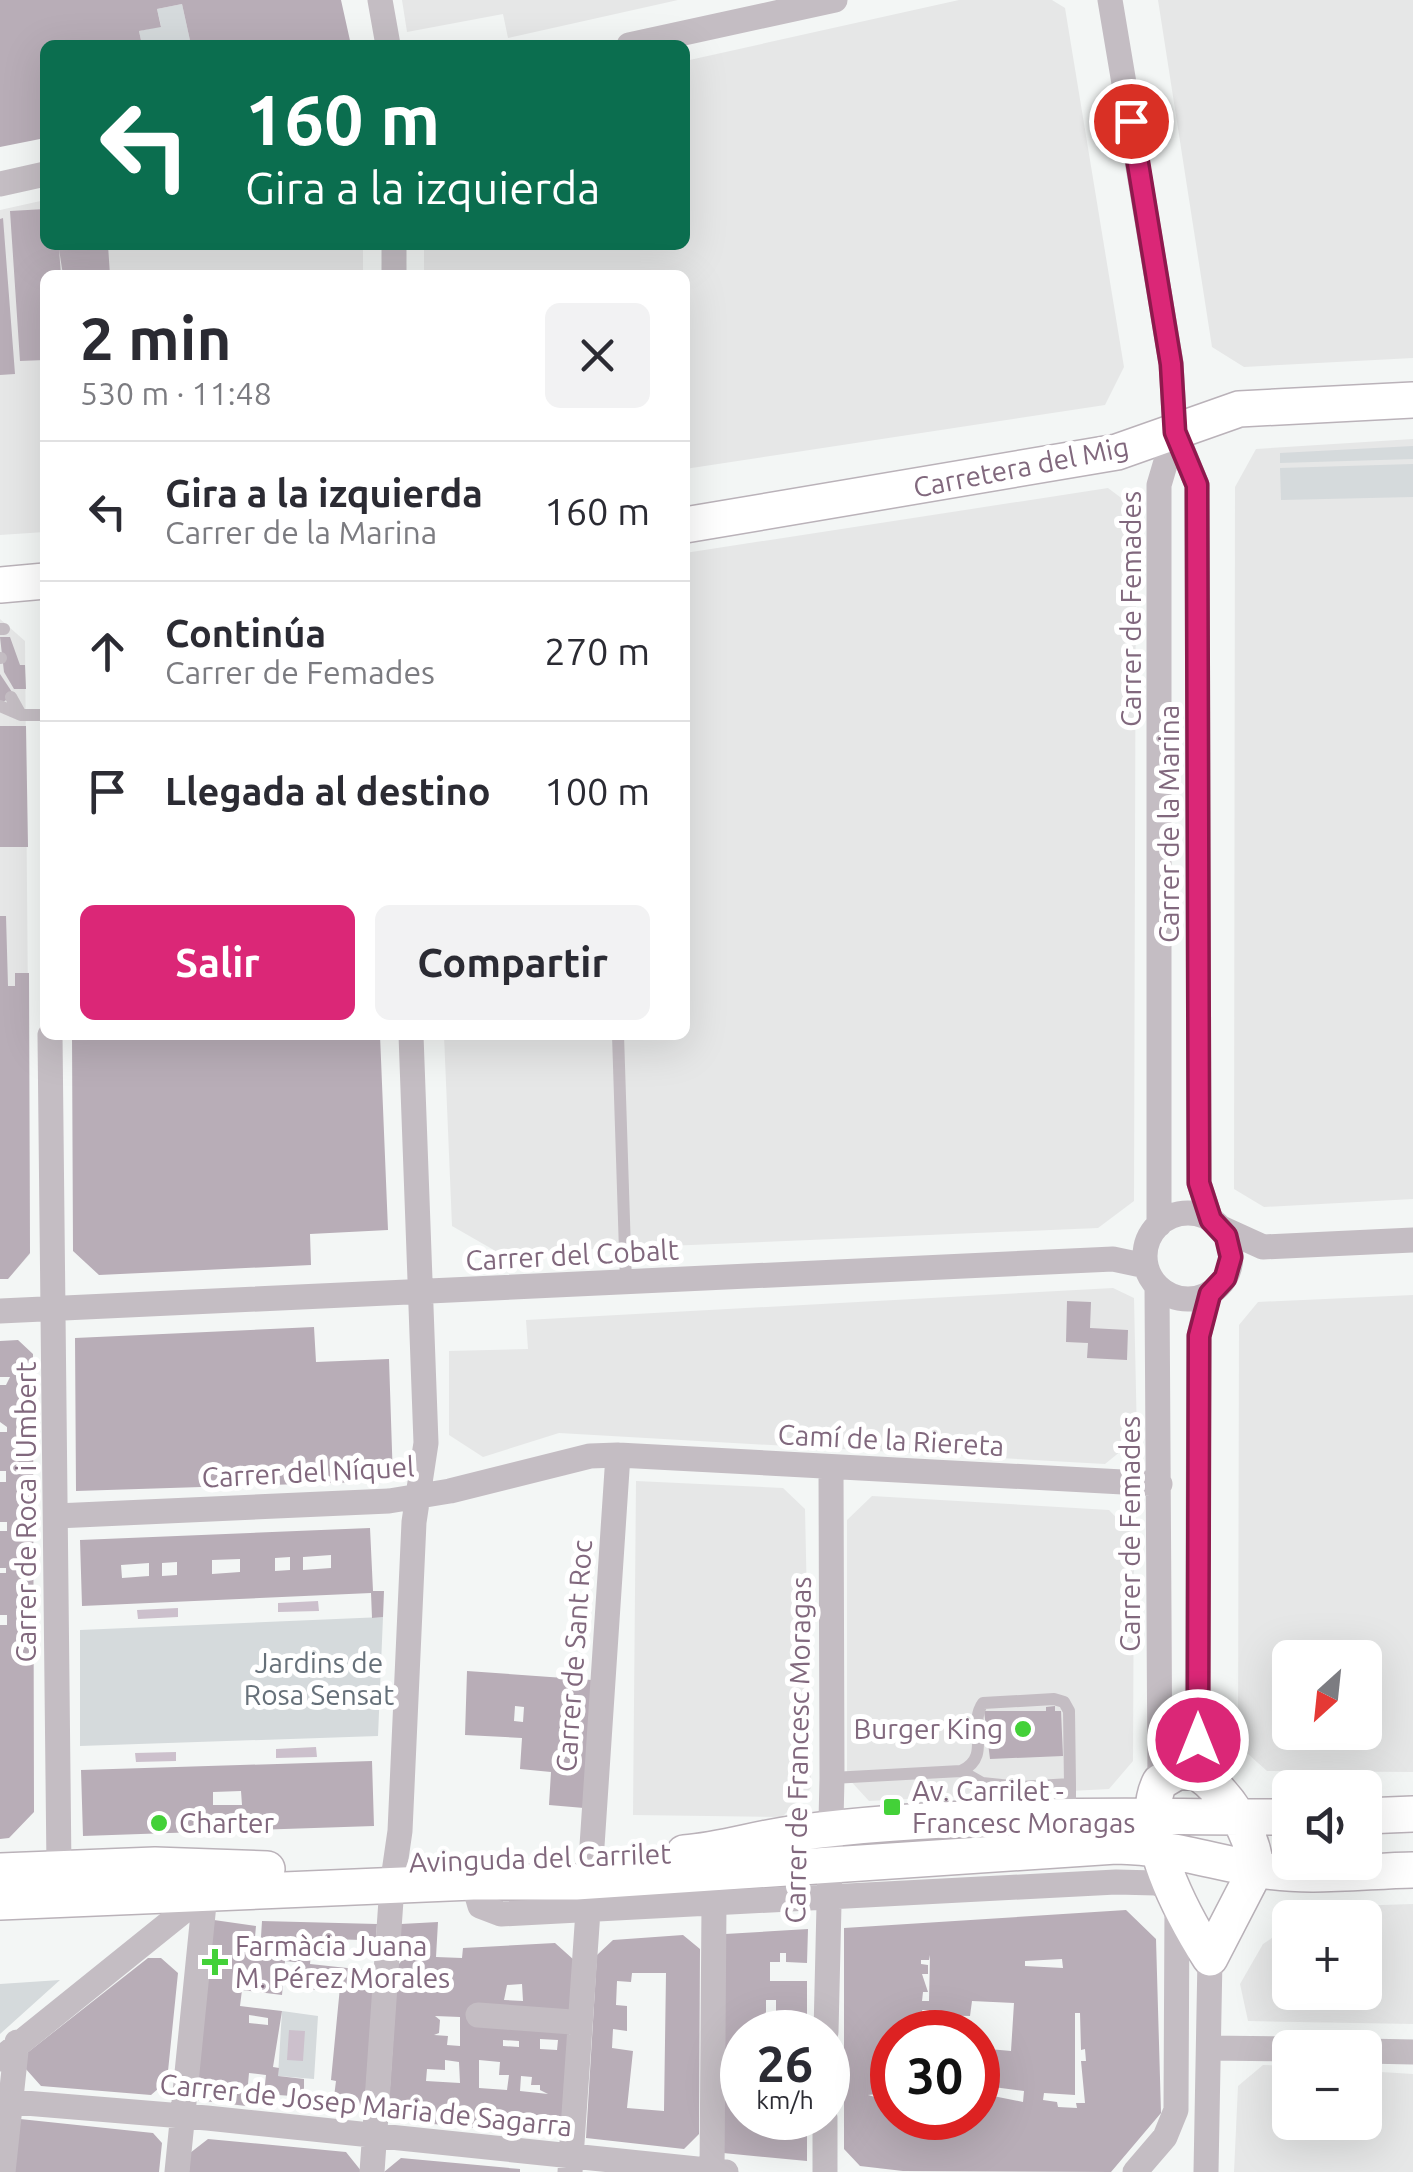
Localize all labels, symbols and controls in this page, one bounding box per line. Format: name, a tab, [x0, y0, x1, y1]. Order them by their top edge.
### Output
pin	[1089, 79, 1174, 164]
icon: left	[80, 80, 210, 210]
text: 160 m	[245, 80, 440, 158]
icon: arrive	[1104, 94, 1159, 149]
text: Gira a la izquierda	[245, 162, 601, 213]
button: close	[545, 303, 650, 408]
text: 2 min	[80, 304, 232, 371]
text: 530 m · 11:48	[80, 375, 272, 411]
street label: Carretera del Mig	[911, 430, 1131, 503]
text: Gira a la izquierda	[165, 472, 483, 514]
icon: left	[80, 484, 135, 539]
text: 160 m	[544, 490, 650, 532]
street label: Carrer de Femades	[1115, 491, 1146, 727]
text: Carrer de la Marina	[165, 514, 437, 550]
text: Continúa	[165, 612, 326, 654]
icon: ahead	[80, 624, 135, 679]
text: 270 m	[544, 630, 650, 672]
text: Carrer de Femades	[165, 654, 435, 690]
street label: Carrer de la Marina	[1153, 705, 1184, 943]
icon: arrive	[80, 764, 135, 819]
text: Llegada al destino	[165, 770, 491, 812]
text: 100 m	[544, 770, 650, 812]
button: Salir	[80, 905, 355, 1020]
button: Compartir	[375, 905, 650, 1020]
street label: Carrer del Cobalt	[465, 1233, 679, 1276]
street label: Carrer de Roca i Umbert	[10, 1362, 41, 1662]
street label: Carrer de Femades	[1114, 1416, 1145, 1652]
street label: Camí de la Riereta	[777, 1418, 1005, 1461]
street label: Carrer del Níquel	[201, 1450, 415, 1493]
street label: Carrer de Sant Roc	[550, 1539, 597, 1773]
street label: Carrer de Francesc Moragas	[779, 1576, 816, 1924]
north arrow	[1272, 1640, 1382, 1750]
map controls	[1272, 1640, 1382, 2140]
park label: Jardins de Rosa Sensat	[244, 1647, 394, 1710]
position arrow	[1146, 1688, 1250, 1792]
place label: Burger King	[854, 1713, 1003, 1744]
marker: Burger King	[1012, 1718, 1034, 1740]
button: sound	[1272, 1770, 1382, 1880]
place label: Av. Carrilet - Francesc Moragas	[912, 1775, 1136, 1838]
marker: Av. Carrilet - Francesc Moragas	[881, 1796, 903, 1818]
place label: Charter	[179, 1807, 275, 1838]
marker: Charter	[148, 1812, 170, 1834]
street label: Avinguda del Carrilet	[408, 1837, 672, 1878]
button: +	[1272, 1900, 1382, 2010]
place label: Farmàcia Juana M. Pérez Morales	[235, 1930, 450, 1993]
marker: Farmàcia Juana M. Pérez Morales	[204, 1951, 226, 1973]
speed limit sign: 30	[870, 2010, 1000, 2140]
button: −	[1272, 2030, 1382, 2140]
text: 26	[757, 2035, 813, 2091]
street label: Carrer de Josep Maria de Sagarra	[158, 2067, 574, 2142]
text: km/h	[756, 2086, 814, 2114]

